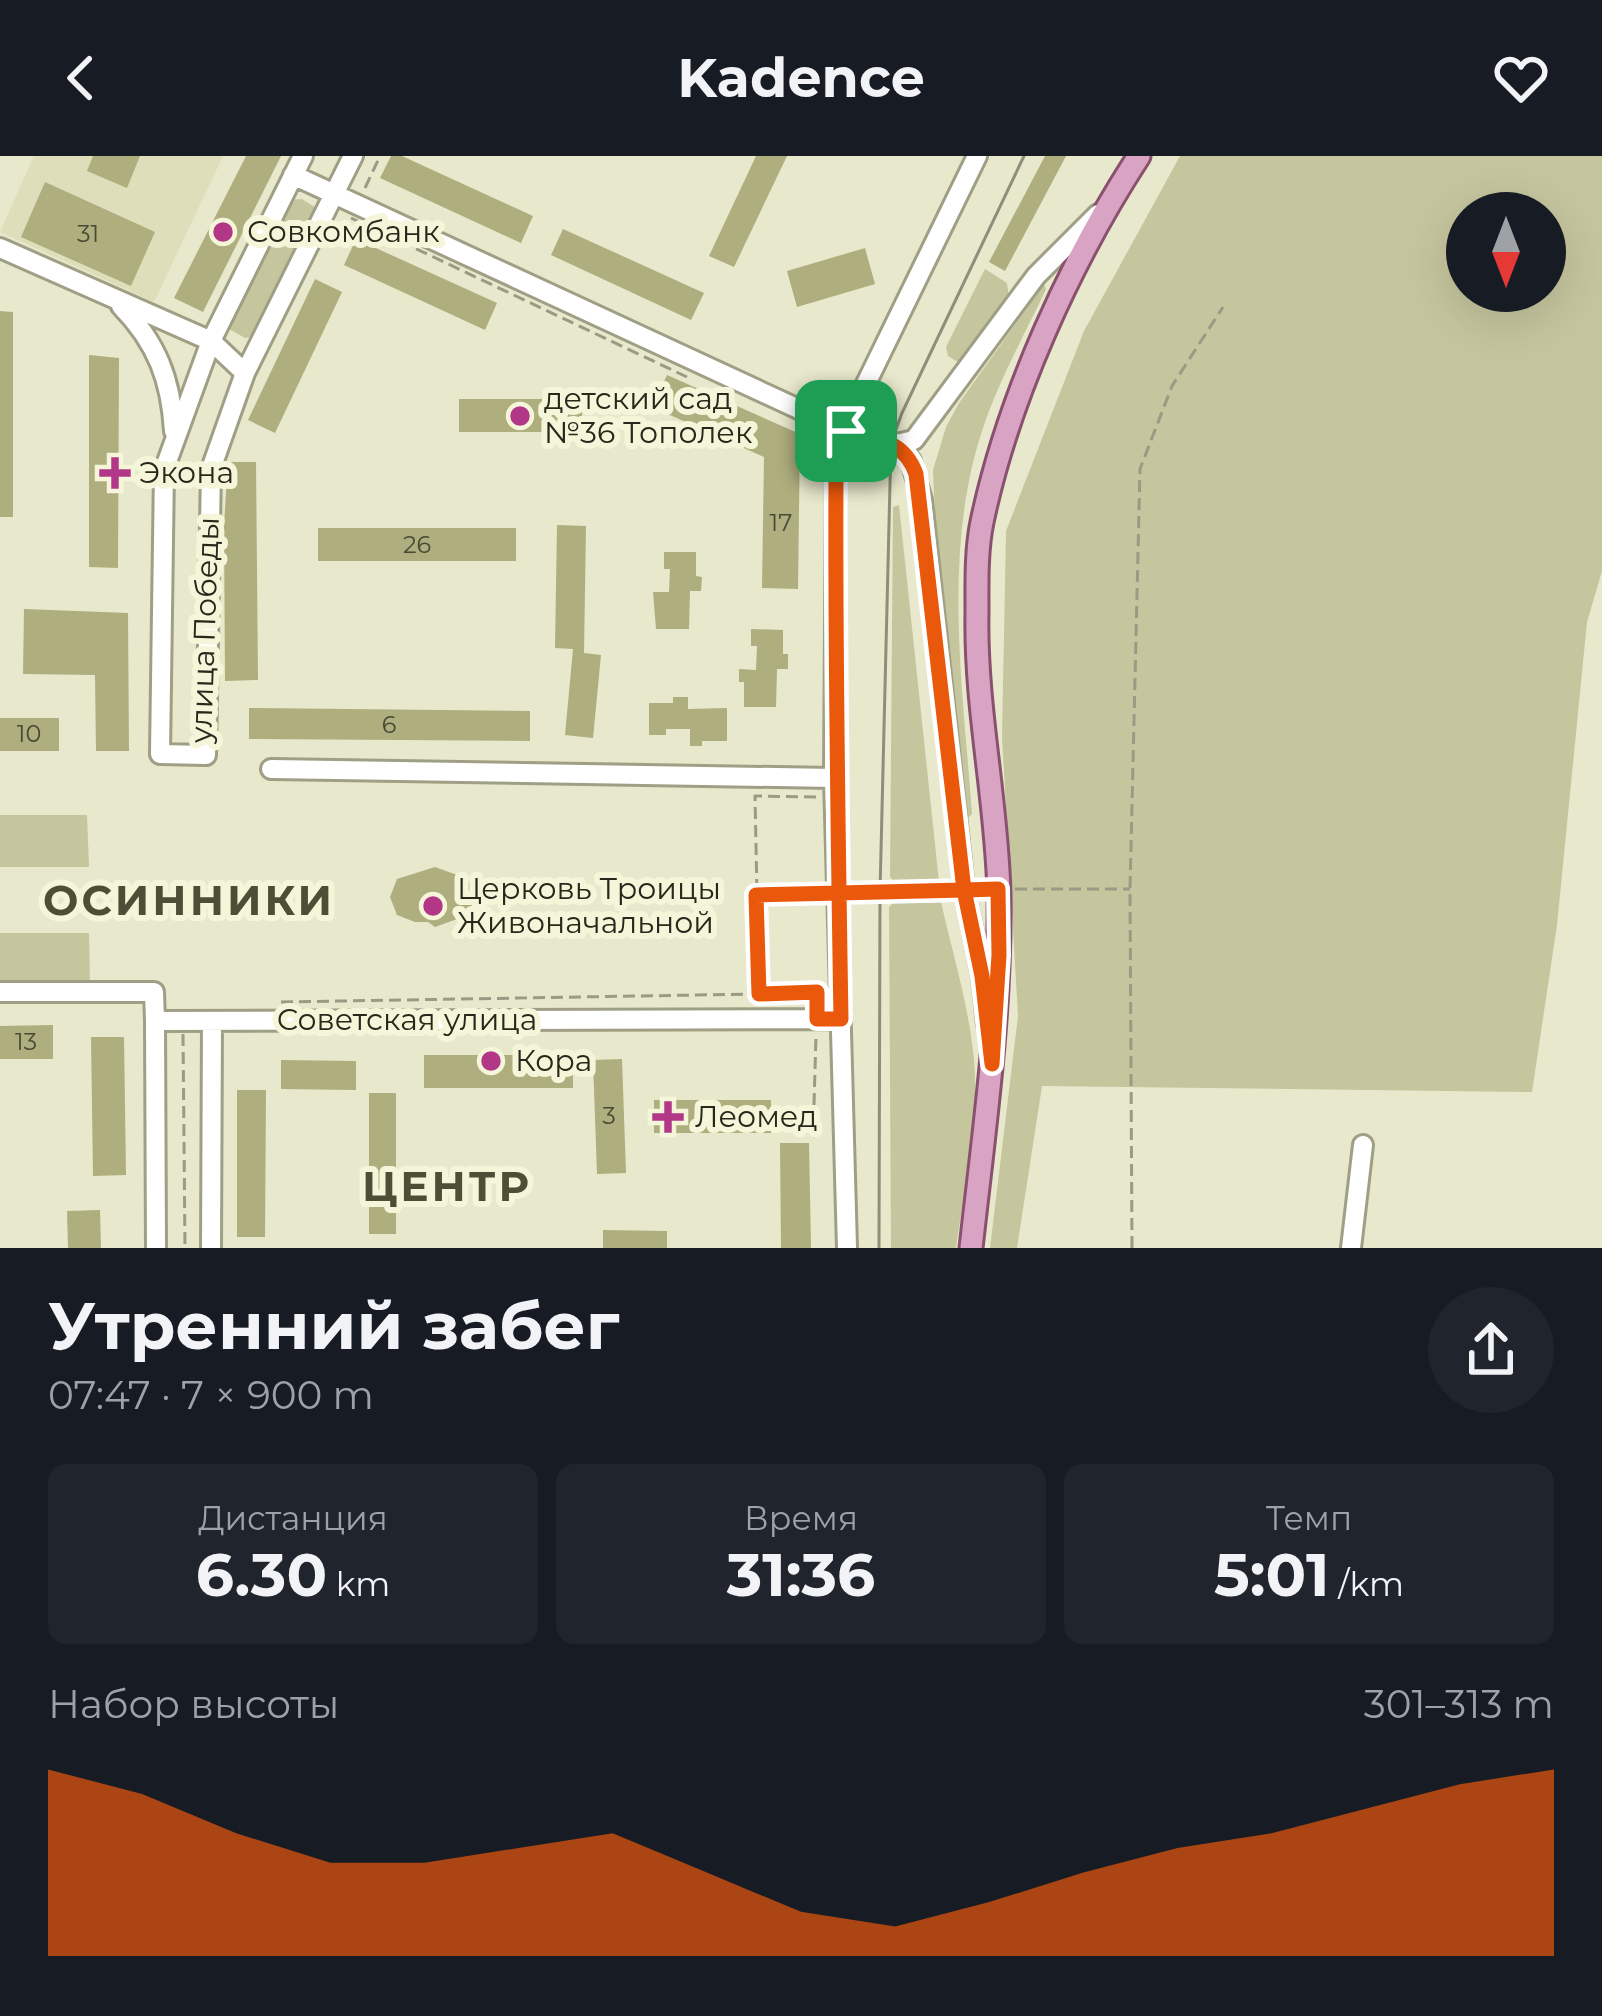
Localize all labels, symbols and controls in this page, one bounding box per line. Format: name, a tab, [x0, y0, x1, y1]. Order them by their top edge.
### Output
icon: back	[48, 45, 114, 111]
text: Kadence	[677, 45, 925, 111]
icon: heart	[1488, 45, 1554, 111]
north arrow	[1446, 192, 1566, 312]
map controls	[1446, 192, 1566, 312]
place label: Совкомбанк	[247, 213, 440, 250]
house number: 31	[77, 219, 99, 248]
marker: Совкомбанк	[210, 219, 236, 245]
place label: детский сад №36 Тополек	[544, 380, 753, 451]
pin	[795, 380, 897, 482]
icon: arrive	[813, 398, 879, 464]
marker: детский сад №36 Тополек	[507, 403, 533, 429]
place label: Экона	[139, 454, 234, 491]
marker: Экона	[102, 460, 128, 486]
house number: 17	[770, 508, 792, 537]
street label: улица Победы	[182, 516, 227, 745]
house number: 26	[403, 530, 431, 559]
house number: 6	[382, 710, 396, 739]
house number: 10	[17, 719, 41, 748]
place label: Церковь Троицы Живоначальной	[457, 870, 721, 941]
district label: ОСИННИКИ	[43, 874, 335, 926]
marker: Церковь Троицы Живоначальной	[420, 893, 446, 919]
street label: Советская улица	[277, 1001, 537, 1038]
house number: 13	[15, 1027, 37, 1056]
place label: Кора	[515, 1042, 592, 1079]
marker: Кора	[478, 1048, 504, 1074]
place label: Леомед	[695, 1098, 818, 1135]
house number: 3	[602, 1101, 616, 1130]
marker: Леомед	[652, 1101, 684, 1133]
district label: ЦЕНТР	[362, 1160, 532, 1212]
text: Утренний забег	[48, 1285, 620, 1366]
button: share	[1428, 1287, 1554, 1413]
text: 07:47 · 7 × 900 m	[48, 1371, 374, 1419]
text: Дистанция	[198, 1498, 388, 1538]
text: Время	[744, 1498, 858, 1538]
text: Темп	[1266, 1498, 1352, 1538]
text: 6.30	[196, 1538, 327, 1611]
text: 31:36	[727, 1538, 875, 1611]
text: 5:01	[1214, 1538, 1330, 1611]
text: km	[327, 1564, 390, 1604]
text: /km	[1330, 1564, 1404, 1604]
text: Набор высоты	[48, 1680, 339, 1728]
text: 301–313 m	[1364, 1680, 1554, 1728]

